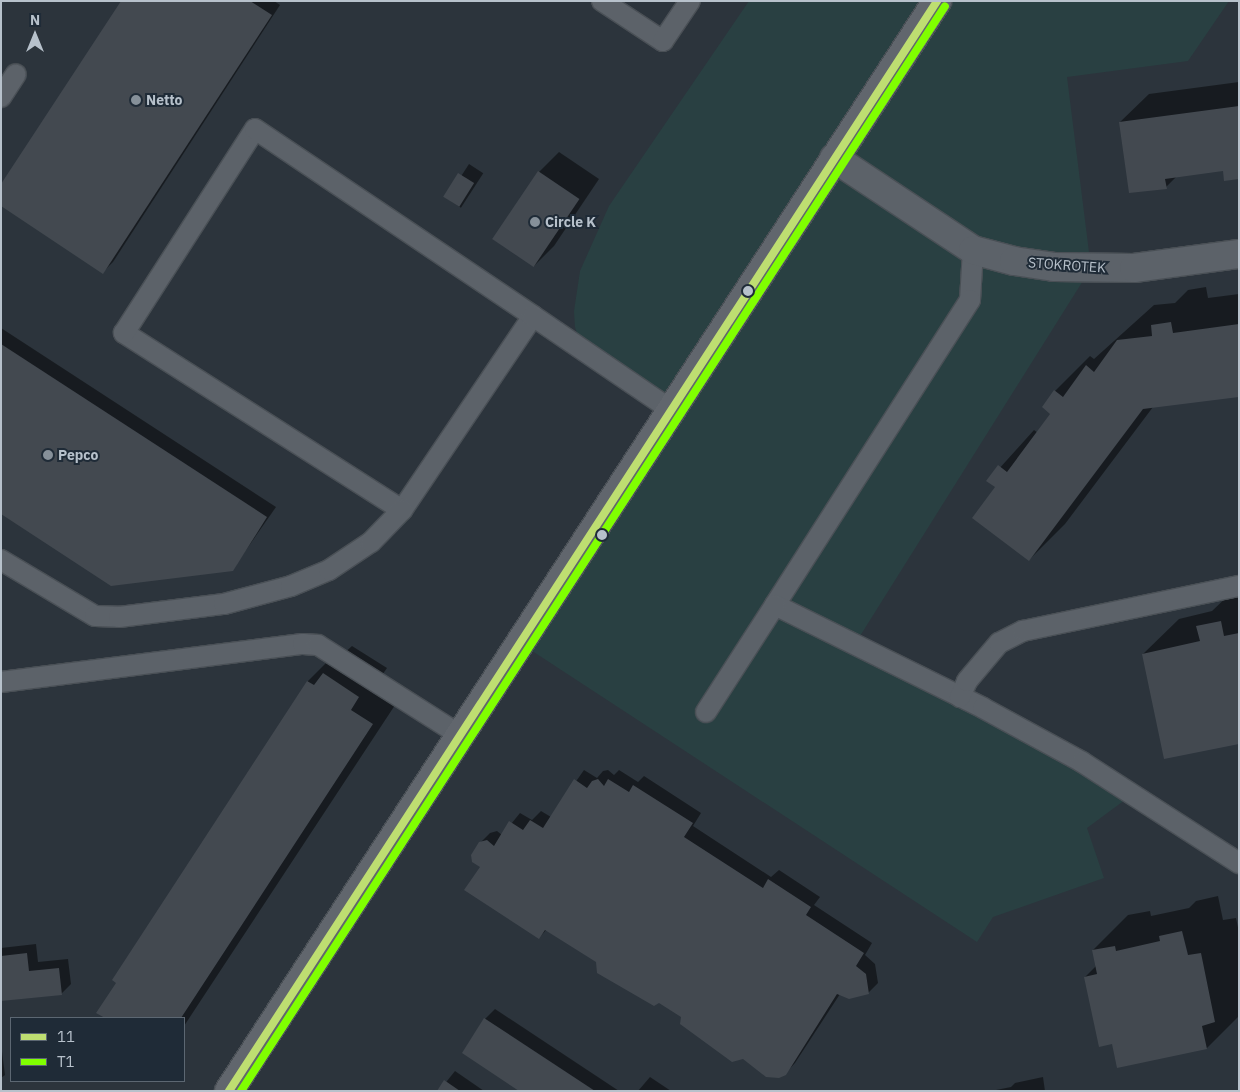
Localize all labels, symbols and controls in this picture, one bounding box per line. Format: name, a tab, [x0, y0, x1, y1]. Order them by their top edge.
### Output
north arrow	[10, 10, 60, 60]
text: N	[30, 11, 40, 29]
place label: Netto	[146, 92, 182, 108]
marker: Netto	[130, 94, 142, 106]
place label: Circle K	[545, 214, 596, 230]
marker: Circle K	[529, 216, 541, 228]
street label: STOKROTEK	[1028, 254, 1106, 276]
unlabelled marker	[743, 286, 753, 296]
place label: Pepco	[58, 447, 98, 463]
marker: Pepco	[42, 449, 54, 461]
unlabelled marker	[597, 530, 607, 540]
legend	[10, 1017, 185, 1082]
text: 11	[57, 1027, 75, 1046]
text: T1	[57, 1052, 75, 1071]

